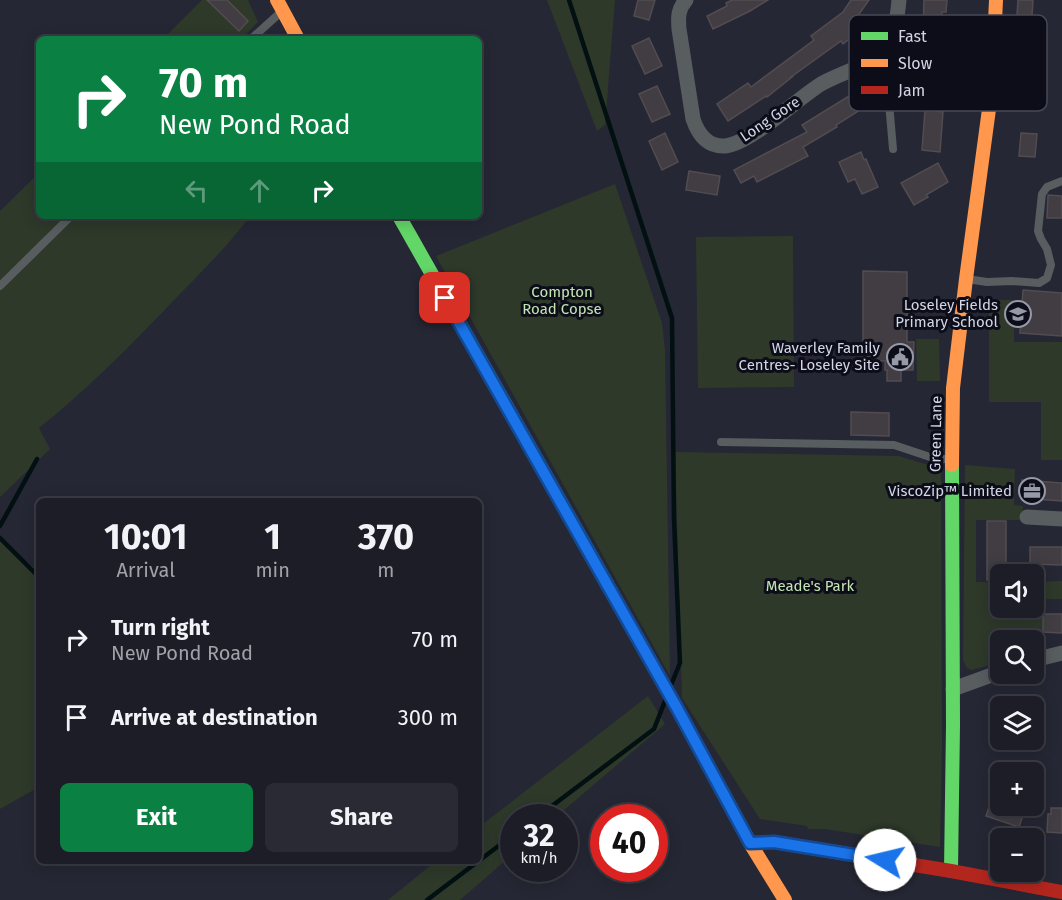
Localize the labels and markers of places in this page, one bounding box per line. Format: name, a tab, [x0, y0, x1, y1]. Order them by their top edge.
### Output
pin	[419, 272, 470, 323]
place label: Loseley Fields Primary School	[895, 296, 999, 331]
school or university icon: Loseley Fields Primary School	[1003, 299, 1033, 329]
place label: Waverley Family Centres- Loseley Site	[739, 339, 881, 374]
public building icon: Waverley Family Centres- Loseley Site	[885, 342, 915, 372]
office icon: ViscoZip™ Limited	[1017, 476, 1047, 506]
place label: ViscoZip™ Limited	[888, 482, 1012, 500]

